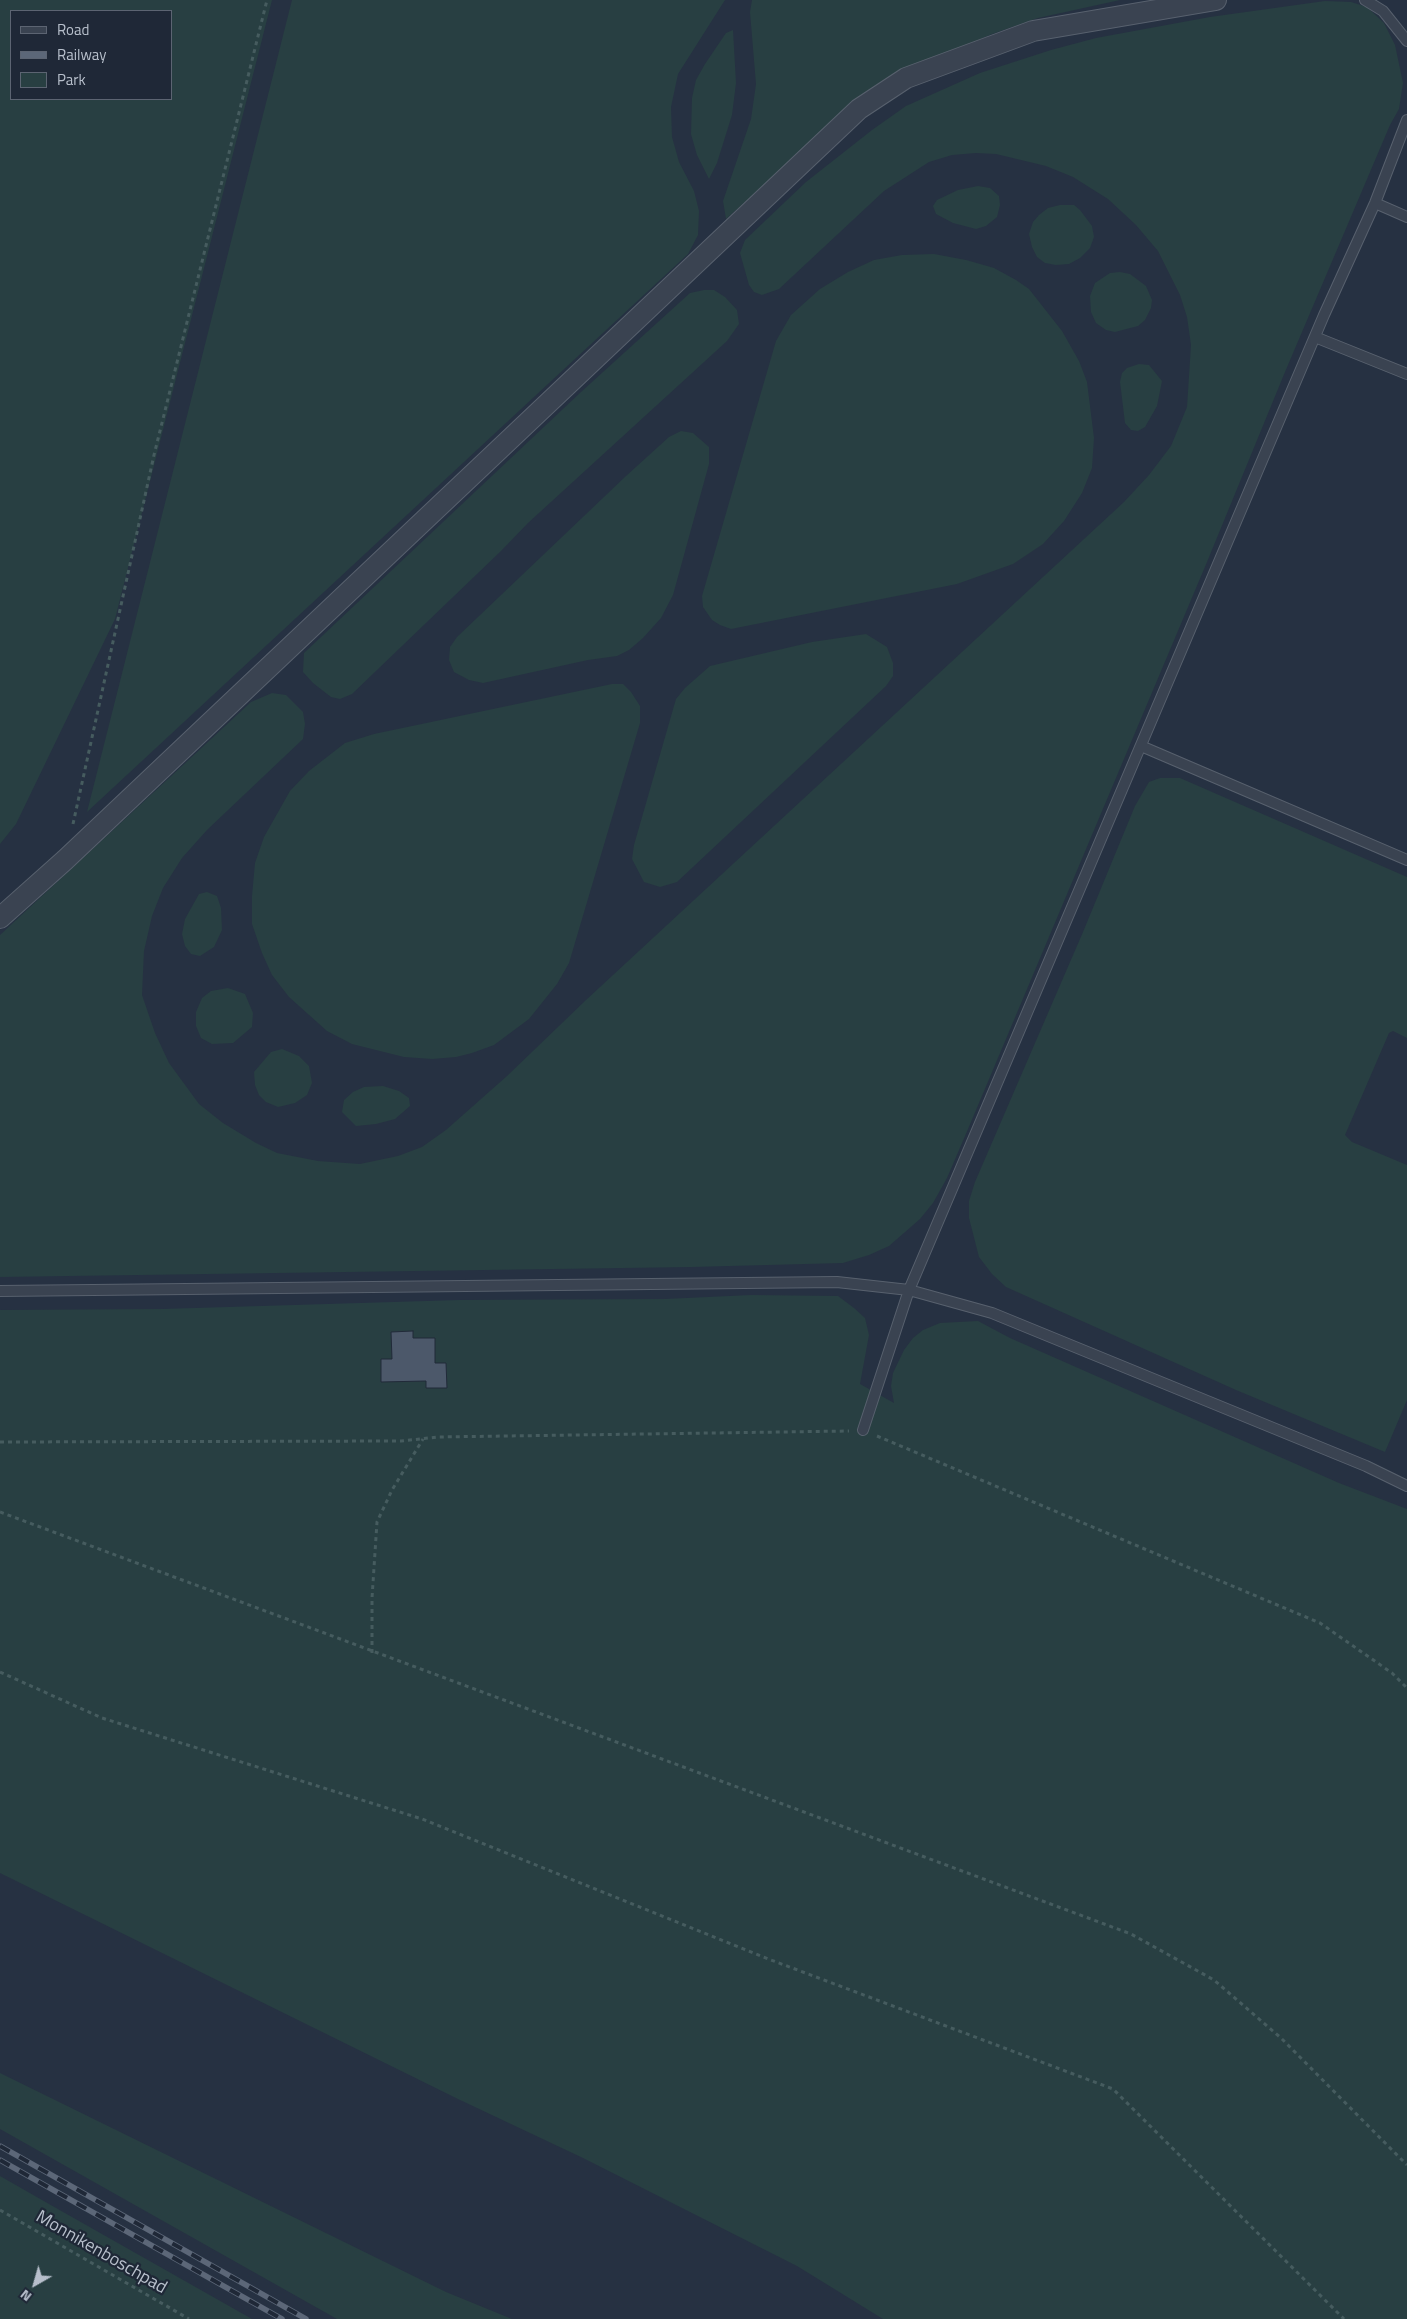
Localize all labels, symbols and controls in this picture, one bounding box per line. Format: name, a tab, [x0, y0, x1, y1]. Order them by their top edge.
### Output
legend	[10, 10, 172, 100]
text: Road	[57, 18, 89, 41]
text: Railway	[57, 43, 107, 66]
text: Park	[57, 68, 86, 91]
street label: Monnikenboschpad	[32, 2207, 170, 2299]
north arrow	[10, 2259, 60, 2309]
text: N	[15, 2285, 36, 2307]

